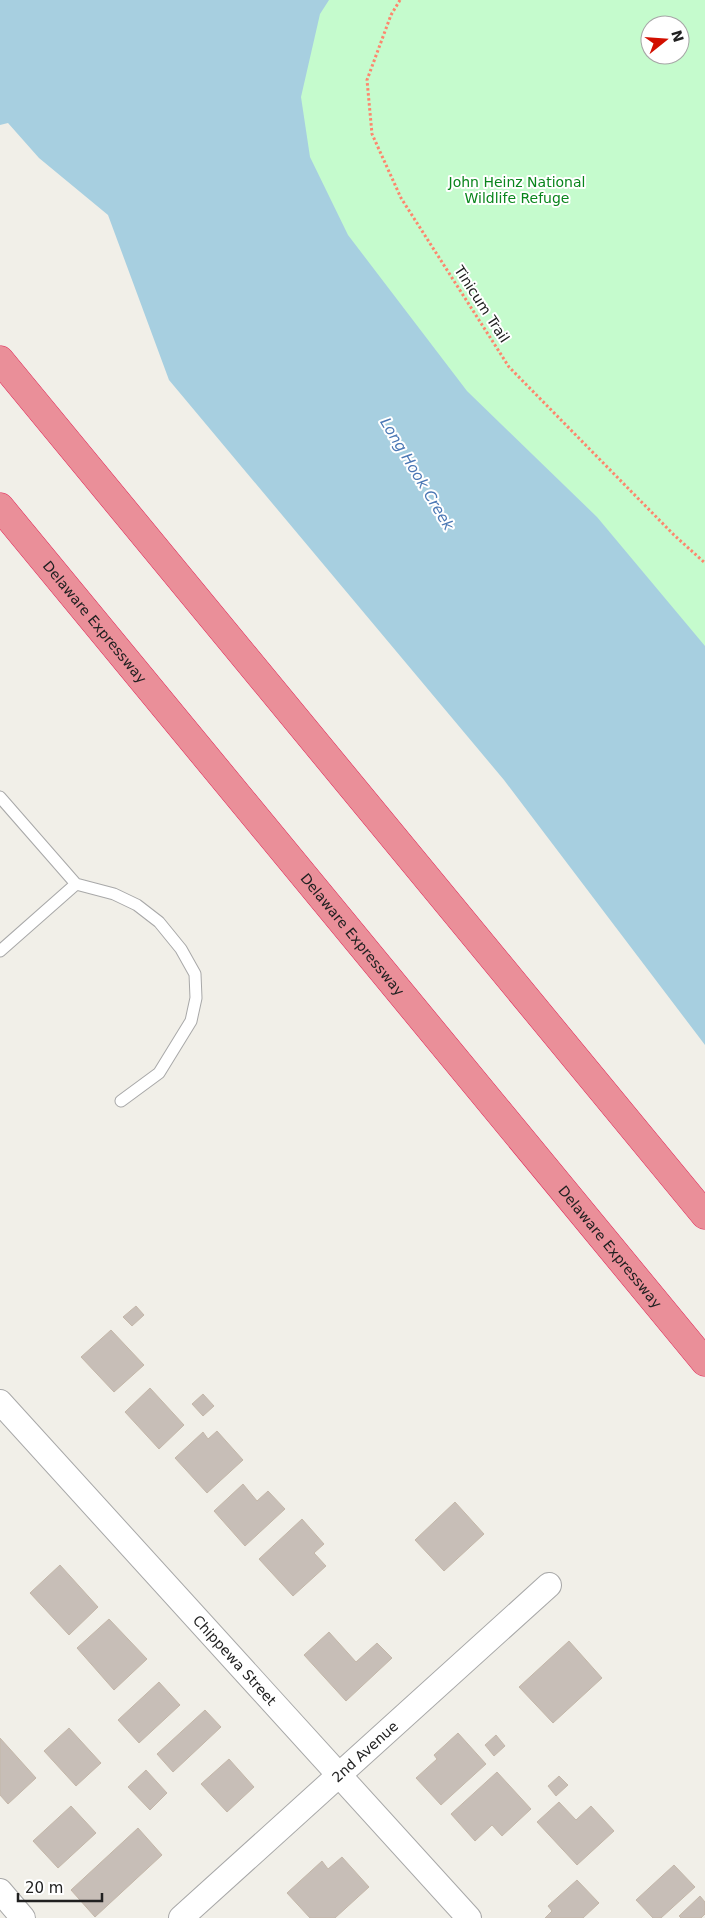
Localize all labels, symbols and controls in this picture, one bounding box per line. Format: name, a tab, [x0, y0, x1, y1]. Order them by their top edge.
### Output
north arrow	[640, 15, 690, 65]
text: N	[668, 28, 687, 44]
park label: John Heinz National Wildlife Refuge	[448, 174, 585, 206]
street label: Tinicum Trail	[451, 262, 513, 345]
water label: Long Hook Creek	[376, 414, 458, 535]
street label: Delaware Expressway	[40, 558, 150, 686]
street label: Delaware Expressway	[297, 870, 407, 999]
street label: Delaware Expressway	[555, 1183, 665, 1311]
street label: Chippewa Street	[190, 1612, 280, 1709]
street label: 2nd Avenue	[329, 1718, 401, 1785]
scale bar	[18, 1870, 101, 1902]
text: 20 m	[25, 1879, 63, 1897]

